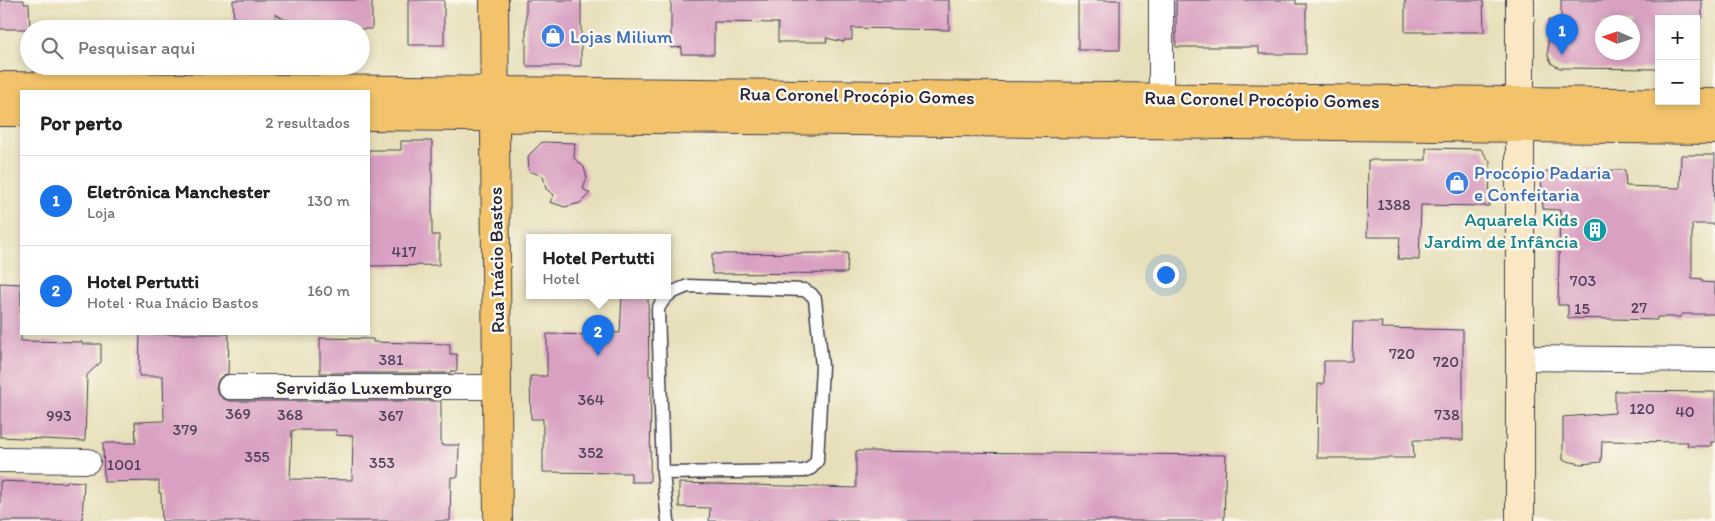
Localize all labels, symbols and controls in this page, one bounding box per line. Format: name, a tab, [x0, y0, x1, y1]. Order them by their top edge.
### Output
pin: 1	[1546, 14, 1578, 55]
north arrow	[1595, 15, 1640, 60]
map controls	[1655, 15, 1700, 105]
button: +	[1655, 15, 1700, 60]
search box	[20, 20, 370, 75]
shop icon: Lojas Milium	[540, 23, 566, 49]
place label: Lojas Milium	[570, 25, 673, 48]
icon: search	[38, 34, 66, 62]
text: Pesquisar aqui	[78, 36, 195, 59]
button: −	[1655, 60, 1700, 105]
street label: Rua Coronel Procópio Gomes	[739, 82, 975, 109]
street label: Rua Coronel Procópio Gomes	[1144, 86, 1380, 113]
text: Por perto	[40, 110, 122, 135]
text: 2 resultados	[265, 113, 350, 132]
place label: Procópio Padaria e Confeitaria	[1474, 161, 1611, 206]
shop icon: Procópio Padaria e Confeitaria	[1444, 170, 1470, 196]
text: Eletrônica Manchester	[87, 180, 270, 203]
street label: Rua Inácio Bastos	[484, 187, 509, 333]
text: 1	[52, 191, 60, 210]
text: 130 m	[307, 191, 350, 210]
house number: 1388	[1377, 195, 1411, 214]
text: Loja	[87, 203, 115, 222]
place label: Aquarela Kids Jardim de Infância	[1425, 208, 1578, 253]
building icon: Aquarela Kids Jardim de Infância	[1582, 217, 1608, 243]
popup	[526, 234, 671, 299]
house number: 417	[392, 242, 417, 261]
text: Hotel Pertutti	[542, 246, 655, 269]
your location	[1153, 262, 1179, 288]
text: Hotel	[542, 269, 580, 288]
text: Hotel Pertutti	[87, 270, 199, 293]
house number: 703	[1570, 271, 1597, 290]
text: 2	[52, 281, 60, 300]
text: 160 m	[307, 281, 350, 300]
text: Hotel · Rua Inácio Bastos	[87, 293, 259, 312]
house number: 27	[1631, 298, 1647, 317]
house number: 15	[1574, 299, 1590, 318]
pin: 2	[582, 315, 614, 356]
house number: 720	[1389, 344, 1415, 363]
house number: 381	[379, 350, 404, 369]
house number: 720	[1433, 352, 1459, 371]
street label: Servidão Luxemburgo	[276, 376, 452, 399]
house number: 364	[578, 390, 605, 409]
house number: 120	[1629, 399, 1655, 418]
house number: 40	[1675, 402, 1695, 421]
house number: 369	[225, 404, 251, 423]
house number: 368	[277, 405, 303, 424]
house number: 738	[1434, 405, 1460, 424]
house number: 993	[46, 406, 72, 425]
house number: 367	[378, 406, 404, 425]
house number: 379	[172, 420, 198, 439]
house number: 352	[578, 443, 604, 462]
house number: 355	[244, 447, 270, 466]
house number: 353	[369, 453, 395, 472]
house number: 1001	[107, 455, 142, 474]

